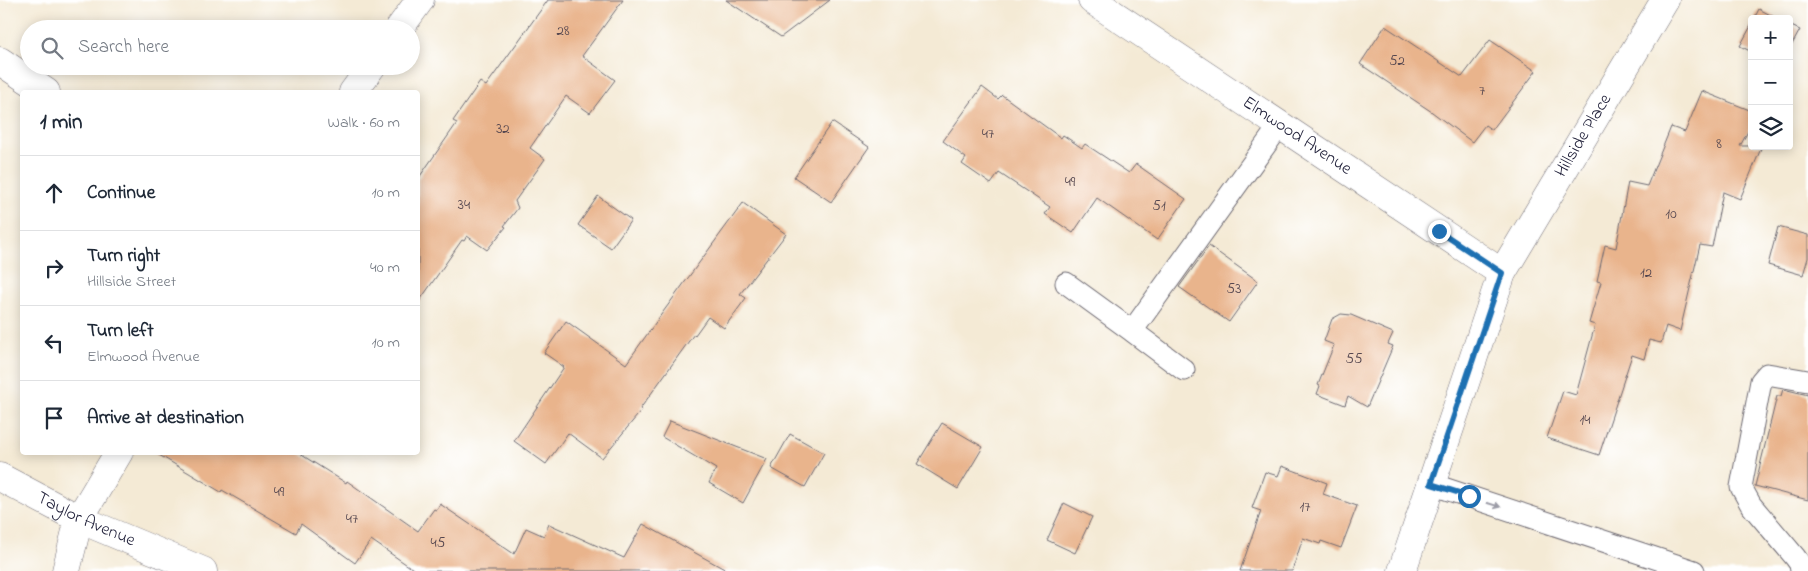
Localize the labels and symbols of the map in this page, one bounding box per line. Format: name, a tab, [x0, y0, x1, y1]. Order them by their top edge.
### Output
house number: 28	[556, 20, 570, 42]
house number: 52	[1389, 50, 1406, 72]
house number: 7	[1479, 80, 1485, 102]
street label: Hillside Place	[1549, 88, 1619, 183]
street label: Elmwood Avenue	[1237, 90, 1358, 183]
house number: 32	[496, 118, 510, 140]
house number: 47	[982, 123, 994, 145]
house number: 8	[1716, 133, 1722, 155]
house number: 49	[1065, 171, 1076, 193]
house number: 34	[458, 194, 470, 216]
house number: 51	[1152, 195, 1166, 217]
house number: 10	[1665, 203, 1677, 225]
route end	[1428, 220, 1451, 243]
house number: 12	[1640, 262, 1653, 284]
house number: 53	[1227, 278, 1241, 300]
house number: 55	[1345, 348, 1363, 370]
house number: 14	[1580, 409, 1590, 431]
house number: 49	[274, 481, 285, 503]
route start	[1458, 485, 1481, 508]
street label: Taylor Avenue	[32, 486, 140, 554]
house number: 17	[1300, 496, 1310, 518]
one-way arrow	[1487, 502, 1502, 509]
house number: 47	[346, 508, 358, 530]
house number: 45	[431, 532, 446, 554]

